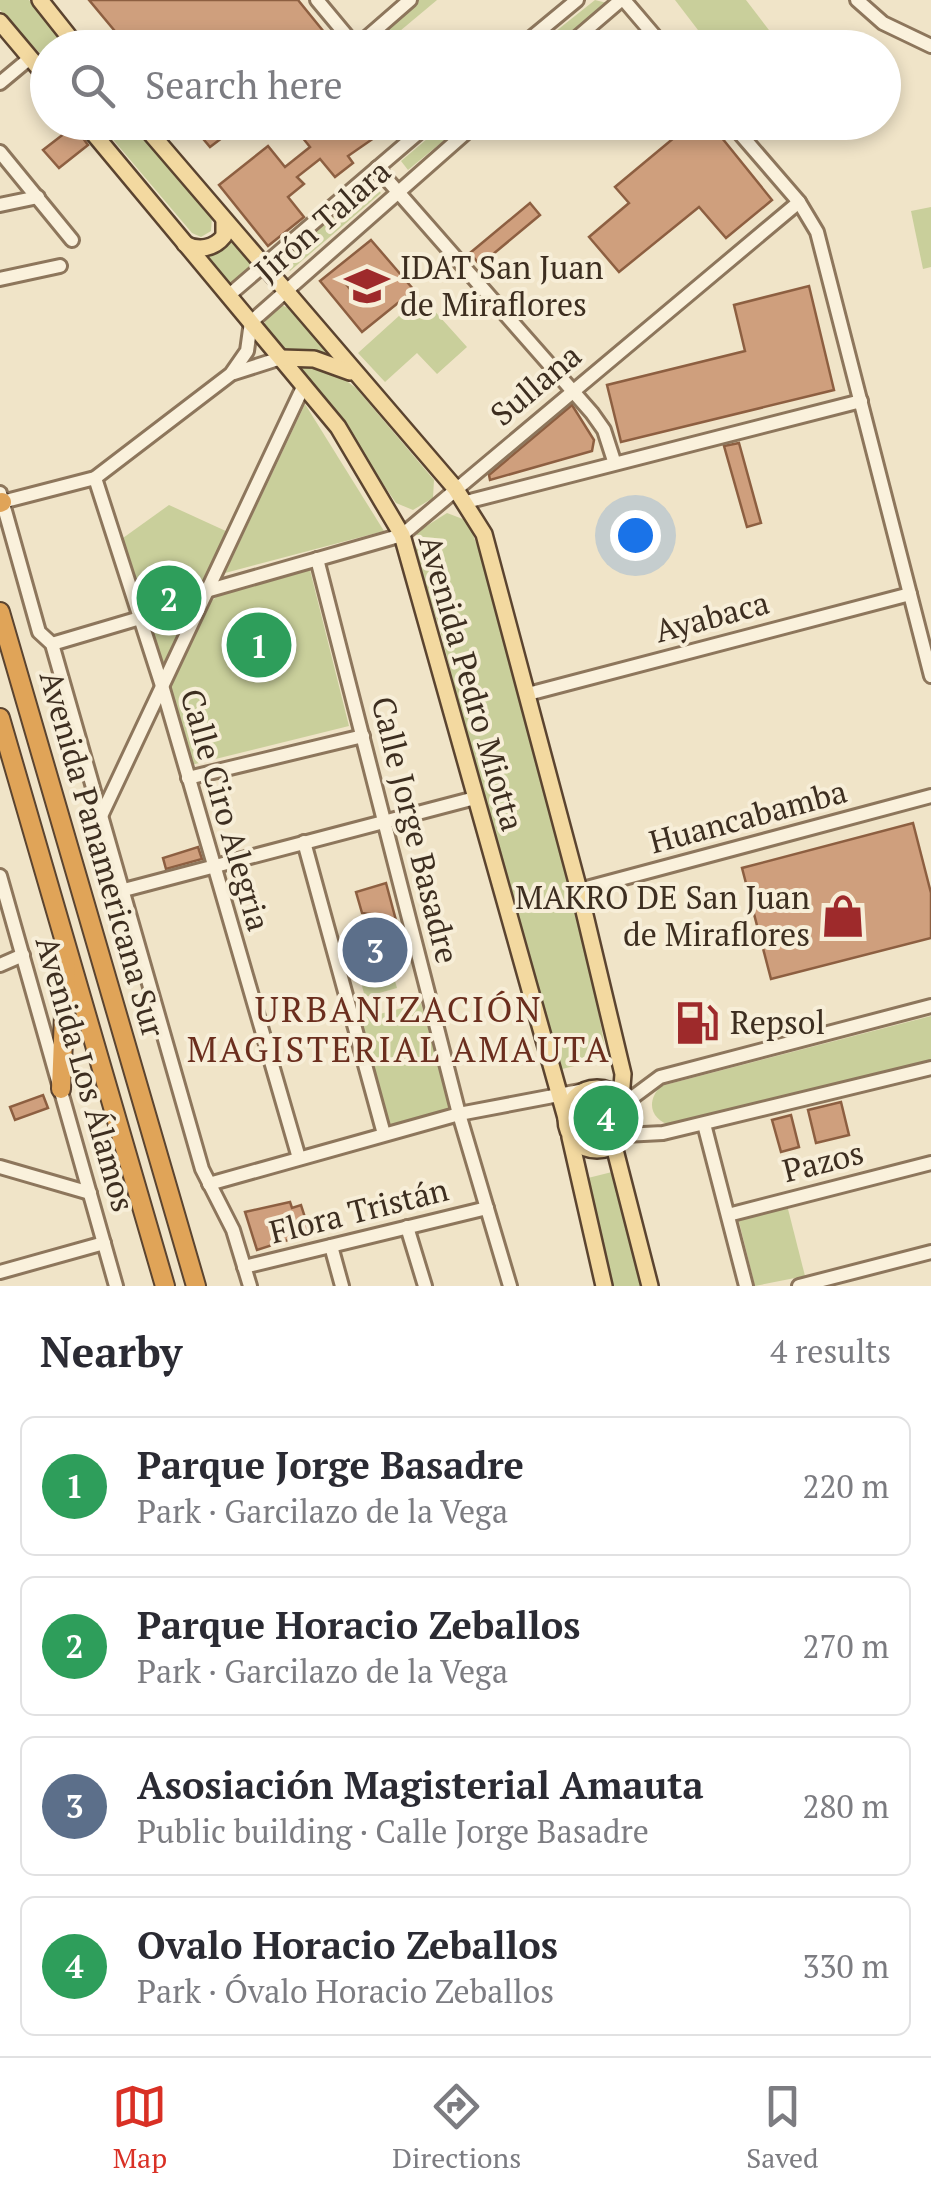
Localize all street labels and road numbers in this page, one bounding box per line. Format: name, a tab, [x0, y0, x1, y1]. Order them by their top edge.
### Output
street label: Jirón Talara	[246, 150, 399, 291]
street label: Sullana	[481, 334, 590, 434]
street label: Avenida Pedro Miotta	[410, 530, 534, 836]
street label: Ayabaca	[650, 581, 773, 651]
street label: Avenida Panamericana Sur	[30, 666, 176, 1043]
street label: Calle Ciro Alegria	[171, 684, 281, 936]
street label: Calle Jorge Basadre	[363, 692, 469, 968]
street label: Huancabamba	[644, 770, 851, 863]
street label: Avenida Los Álamos	[27, 931, 145, 1216]
street label: Pazos	[778, 1131, 868, 1191]
street label: Flora Tristán	[265, 1168, 452, 1252]

